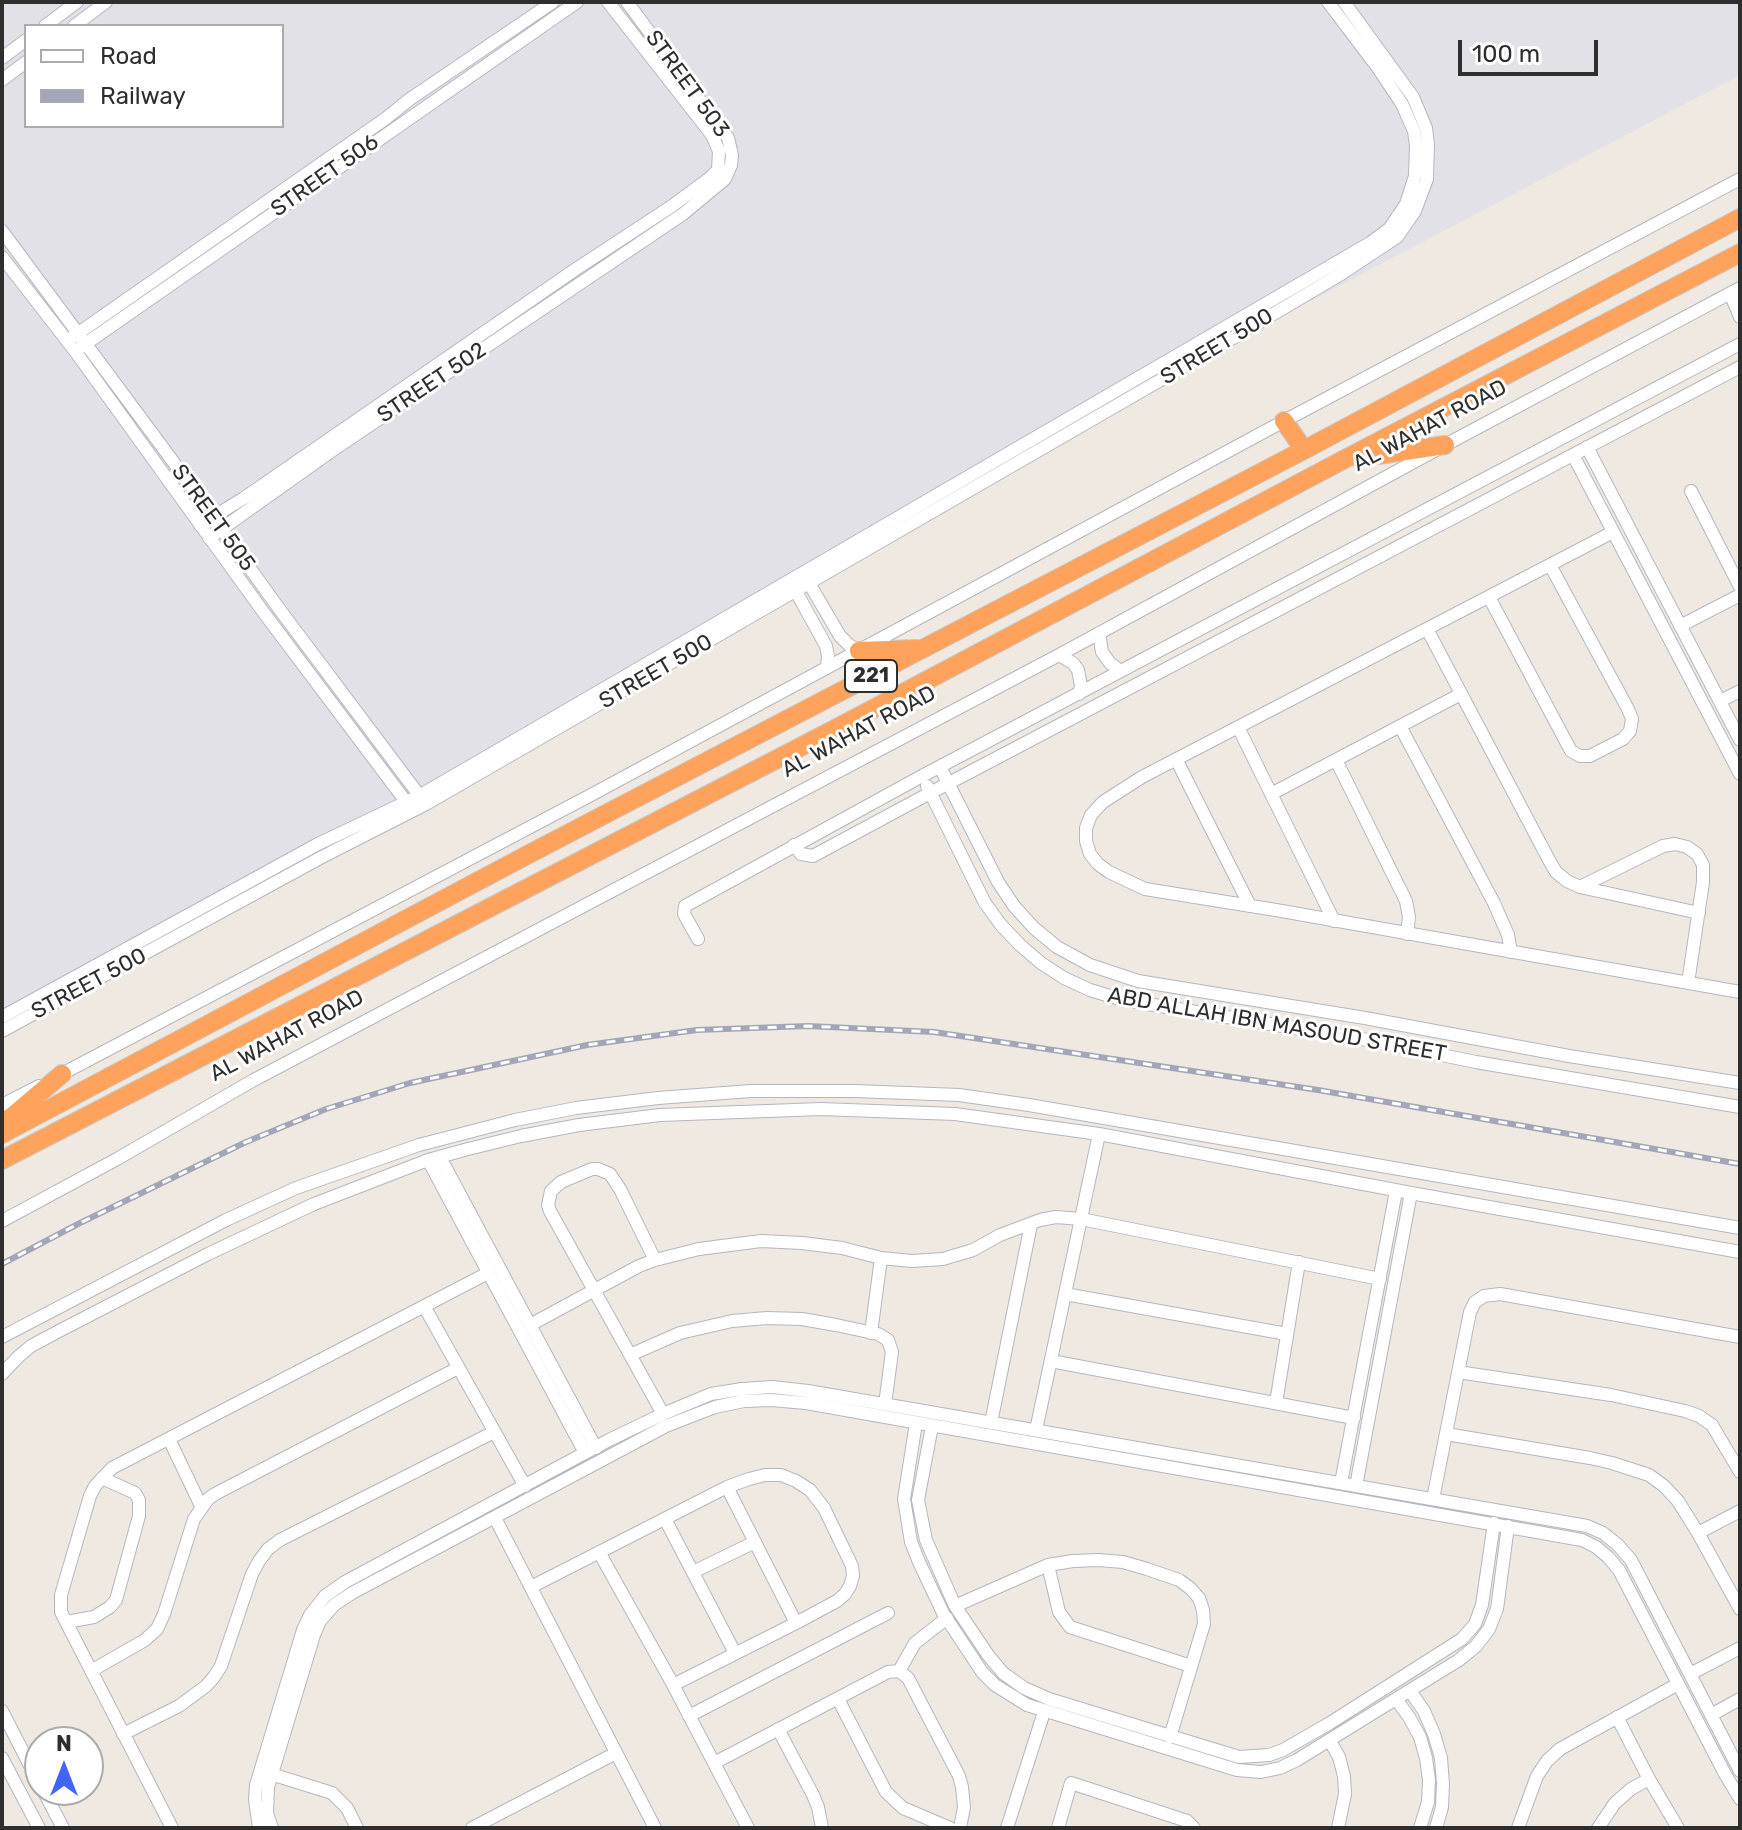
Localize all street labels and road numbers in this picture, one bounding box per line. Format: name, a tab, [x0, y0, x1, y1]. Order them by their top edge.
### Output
street label: STREET 503	[639, 25, 735, 143]
street label: STREET 506	[266, 129, 384, 223]
street label: STREET 500	[1156, 303, 1278, 391]
street label: STREET 502	[373, 337, 491, 429]
street label: AL WAHAT ROAD	[1349, 374, 1511, 478]
street label: STREET 505	[165, 459, 261, 577]
street label: STREET 500	[595, 629, 717, 715]
road number: 221	[845, 660, 897, 692]
street label: AL WAHAT ROAD	[778, 680, 940, 784]
street label: STREET 500	[27, 943, 151, 1025]
street label: ABD ALLAH IBN MASOUD STREET	[1106, 982, 1448, 1068]
street label: AL WAHAT ROAD	[206, 984, 368, 1088]

